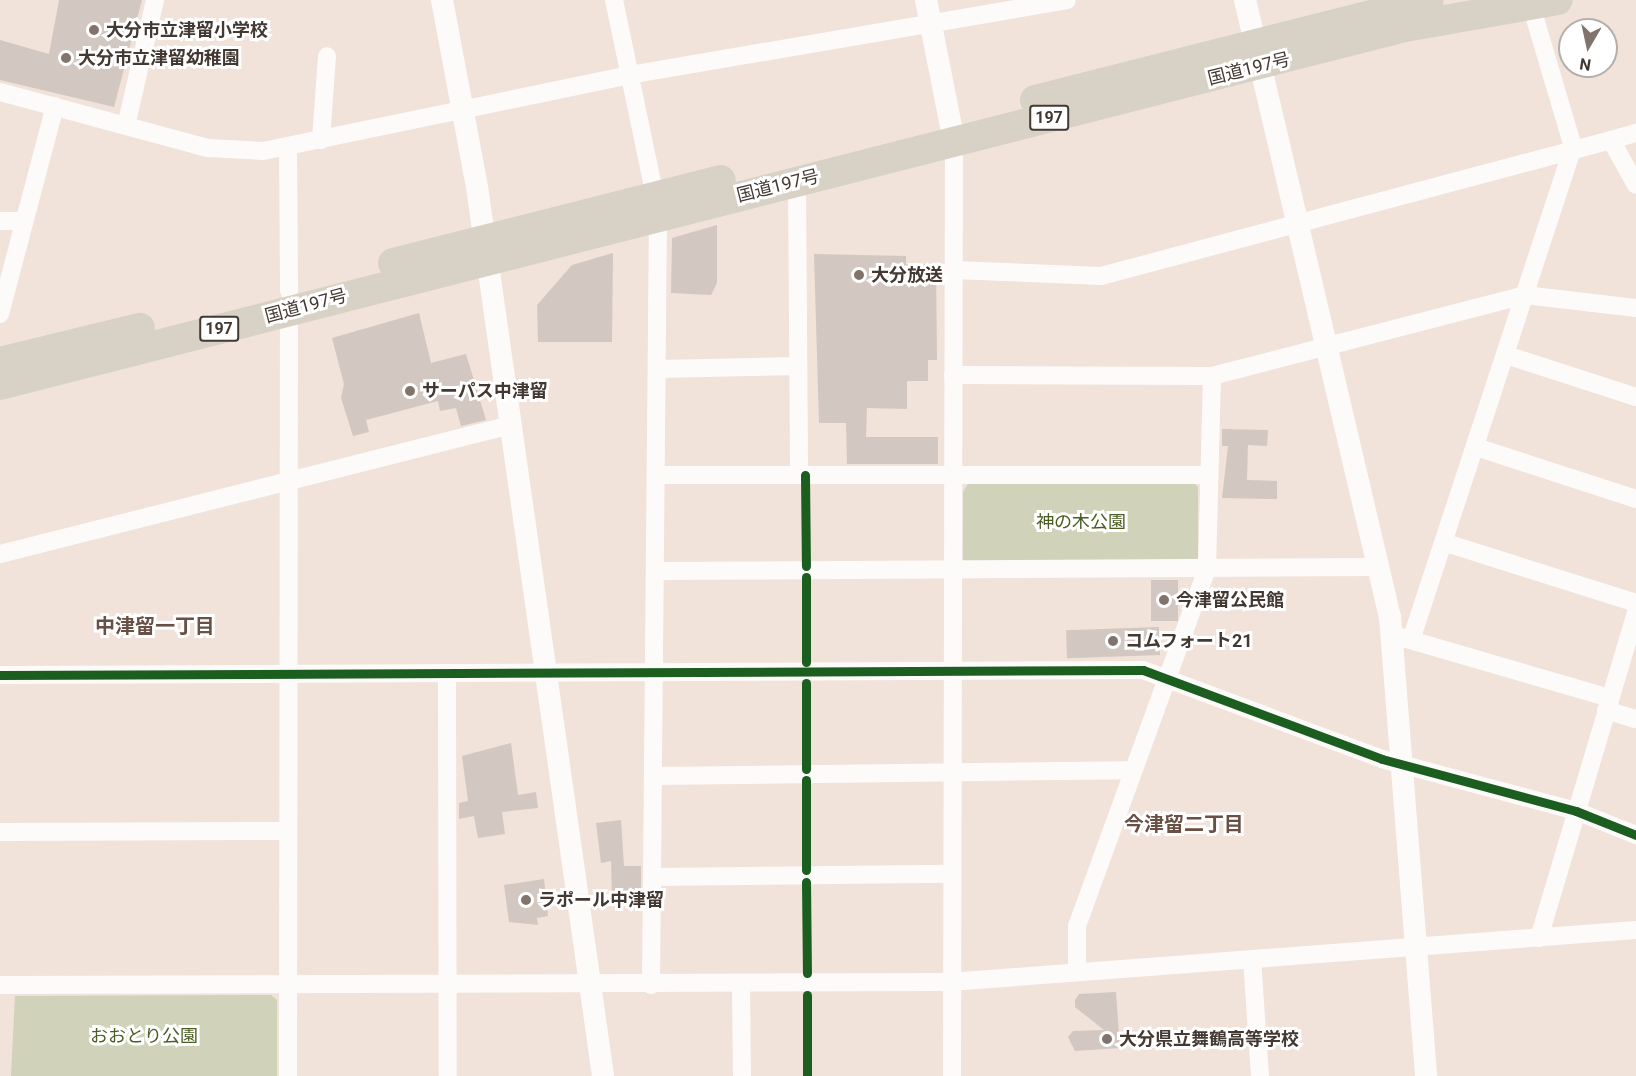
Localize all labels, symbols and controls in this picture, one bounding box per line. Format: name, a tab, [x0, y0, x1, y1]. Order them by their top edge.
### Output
north arrow	[1558, 18, 1618, 78]
place label: 大分市立津留小学校	[106, 19, 268, 41]
marker: 大分市立津留小学校	[87, 23, 101, 37]
place label: 大分市立津留幼稚園	[78, 47, 240, 69]
street label: 国道197号	[1205, 48, 1293, 90]
marker: 大分市立津留幼稚園	[59, 51, 73, 65]
text: N	[1578, 54, 1592, 75]
road number: 197	[1028, 105, 1070, 131]
street label: 国道197号	[734, 165, 822, 207]
place label: 大分放送	[871, 264, 943, 286]
marker: 大分放送	[852, 268, 866, 282]
street label: 国道197号	[262, 285, 350, 327]
road number: 197	[198, 316, 240, 342]
place label: サーパス中津留	[422, 380, 548, 402]
marker: サーパス中津留	[403, 384, 417, 398]
park label: 神の木公園	[1036, 511, 1126, 533]
place label: 今津留公民館	[1176, 589, 1284, 611]
marker: 今津留公民館	[1157, 593, 1171, 607]
district label: 中津留一丁目	[95, 614, 215, 638]
place label: コムフォート21	[1125, 630, 1254, 652]
marker: コムフォート21	[1106, 634, 1120, 648]
district label: 今津留二丁目	[1124, 812, 1244, 836]
place label: ラポール中津留	[538, 889, 664, 911]
marker: ラポール中津留	[519, 893, 533, 907]
park label: おおとり公園	[90, 1025, 198, 1047]
place label: 大分県立舞鶴高等学校	[1119, 1028, 1299, 1050]
marker: 大分県立舞鶴高等学校	[1100, 1032, 1114, 1046]

